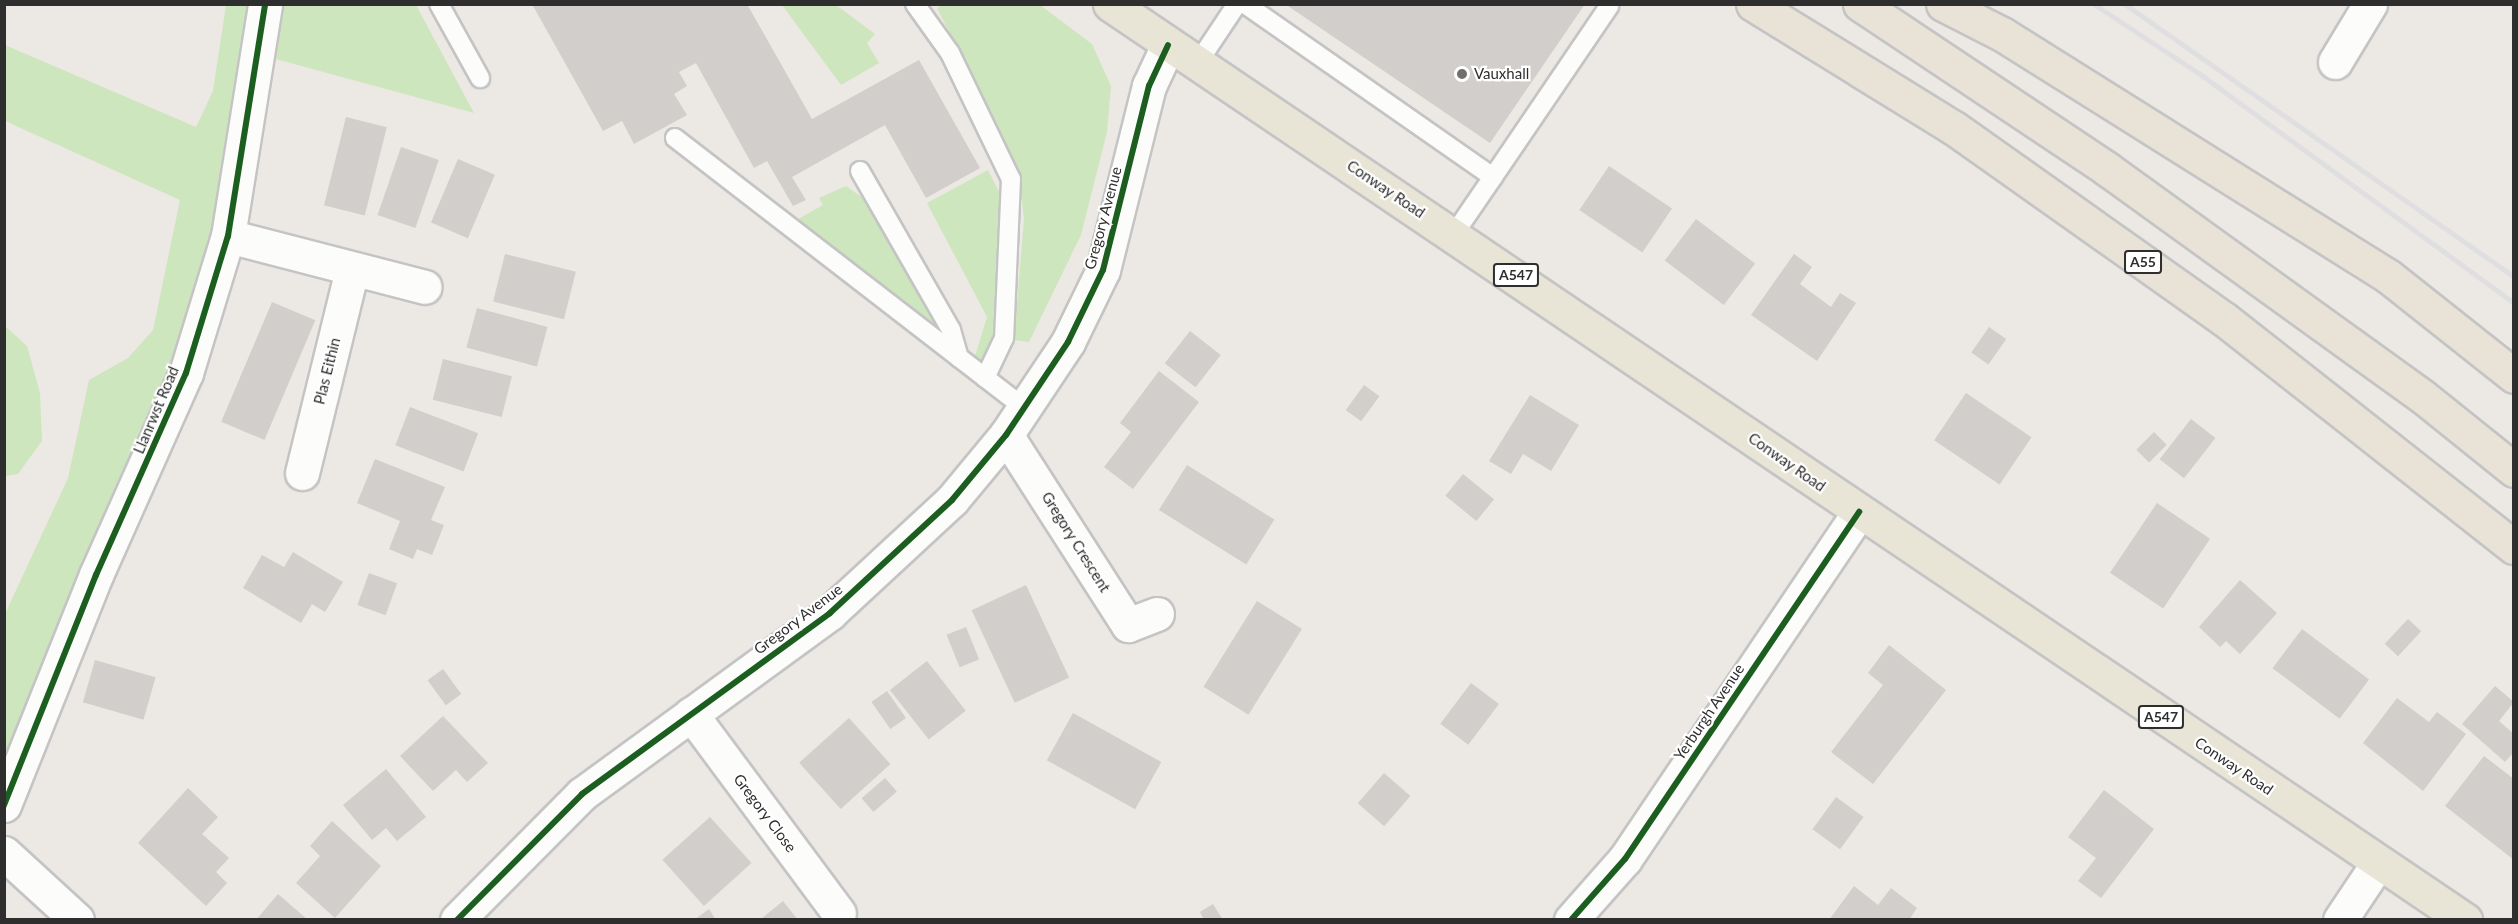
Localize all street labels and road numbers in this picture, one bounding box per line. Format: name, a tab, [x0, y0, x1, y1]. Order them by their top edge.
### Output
street label: Conway Road	[1343, 156, 1429, 222]
street label: Gregory Avenue	[1080, 164, 1126, 272]
road number: A55	[2124, 251, 2162, 273]
road number: A547	[1492, 264, 1540, 286]
street label: Plas Eithin	[310, 336, 344, 406]
street label: Llanrwst Road	[130, 364, 182, 456]
street label: Conway Road	[1745, 429, 1829, 495]
street label: Gregory Crescent	[1038, 488, 1114, 596]
street label: Gregory Avenue	[750, 580, 846, 658]
street label: Yerburgh Avenue	[1670, 660, 1748, 764]
road number: A547	[2137, 706, 2185, 728]
street label: Conway Road	[2191, 733, 2277, 799]
street label: Gregory Close	[730, 770, 800, 856]

